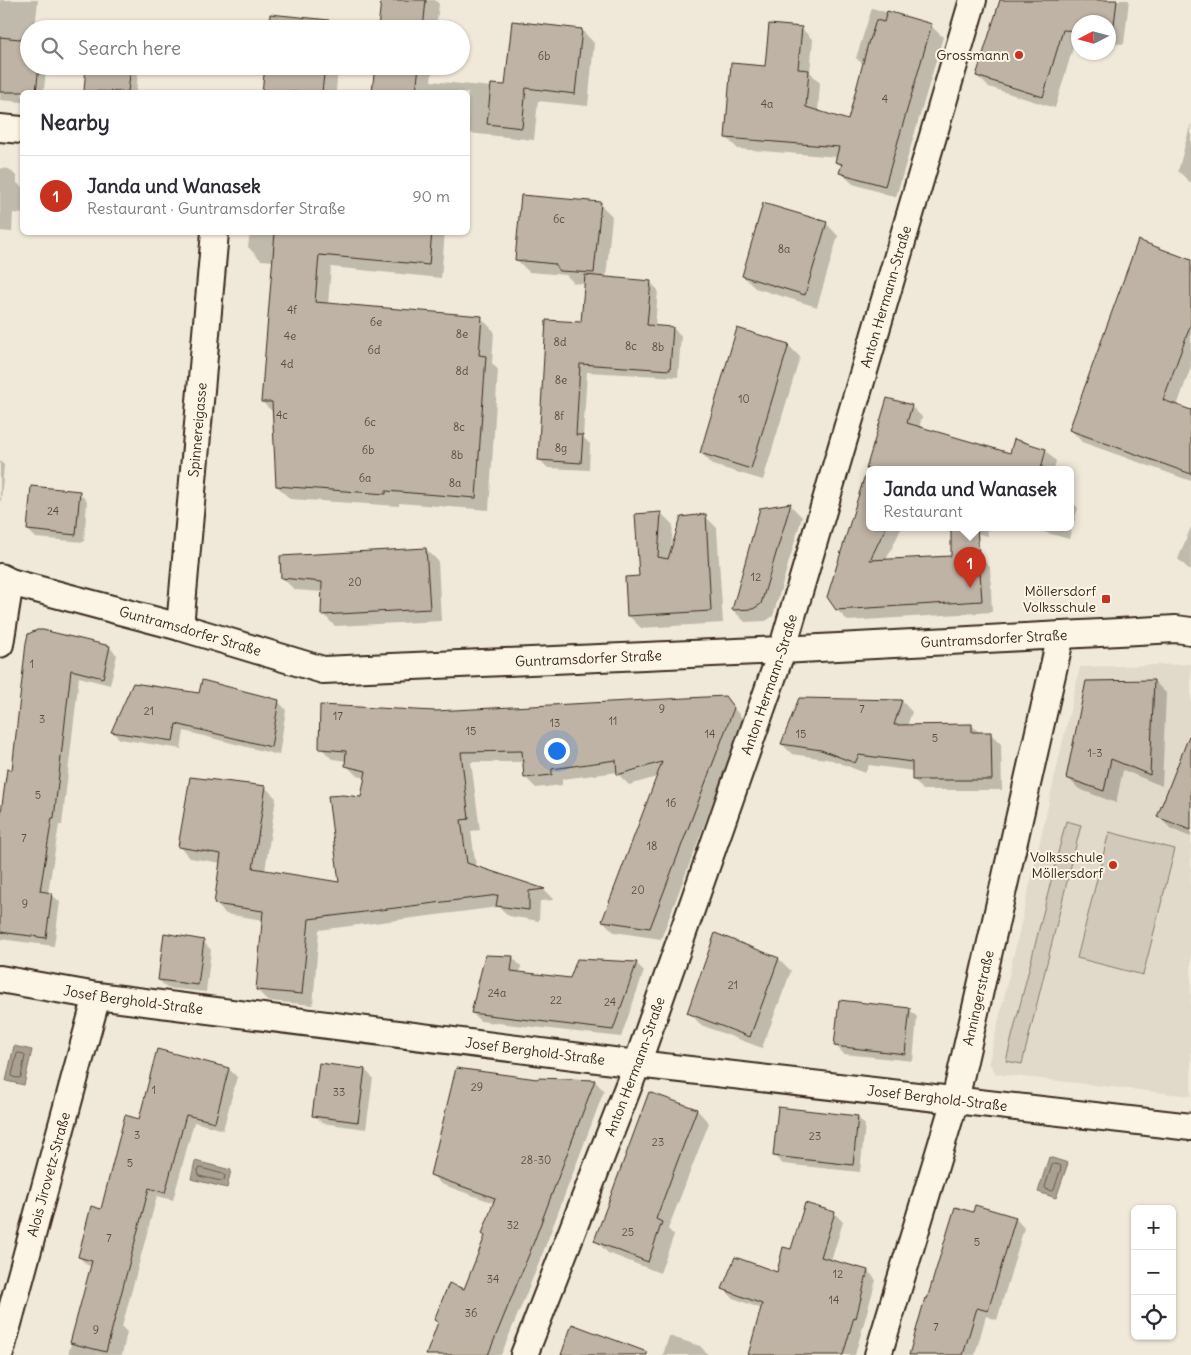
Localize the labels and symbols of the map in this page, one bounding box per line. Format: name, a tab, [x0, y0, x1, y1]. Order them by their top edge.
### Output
north arrow	[1071, 15, 1116, 60]
place label: Grossmann	[936, 46, 1009, 64]
house number: 6b	[538, 49, 550, 63]
marker: Grossmann	[1013, 49, 1025, 61]
house number: 4	[882, 92, 888, 106]
house number: 4a	[761, 97, 773, 111]
house number: 6c	[553, 212, 565, 226]
street label: Anton Hermann-Straße	[856, 224, 915, 370]
house number: 8a	[778, 242, 790, 256]
house number: 4f	[287, 303, 297, 317]
house number: 6e	[370, 315, 382, 329]
house number: 8e	[456, 327, 468, 341]
house number: 4e	[284, 329, 296, 343]
house number: 8d	[554, 335, 567, 349]
house number: 8c	[625, 339, 637, 353]
house number: 8b	[652, 340, 664, 354]
house number: 6d	[368, 343, 381, 357]
house number: 4d	[281, 357, 294, 371]
house number: 8d	[456, 364, 469, 378]
house number: 8e	[555, 373, 567, 387]
street label: Spinnereigasse	[184, 382, 211, 478]
house number: 10	[738, 392, 750, 406]
house number: 4c	[276, 408, 288, 422]
house number: 8f	[554, 409, 564, 423]
house number: 6c	[364, 415, 376, 429]
house number: 8c	[453, 420, 465, 434]
house number: 8g	[555, 441, 567, 455]
house number: 6b	[362, 443, 374, 457]
house number: 8b	[451, 448, 463, 462]
house number: 6a	[359, 471, 371, 485]
house number: 8a	[449, 476, 461, 490]
house number: 24	[47, 504, 59, 518]
pin: 1	[954, 547, 986, 588]
house number: 12	[751, 570, 761, 584]
house number: 20	[348, 575, 362, 589]
place label: Möllersdorf Volksschule	[1023, 582, 1096, 616]
marker: Möllersdorf Volksschule	[1100, 593, 1112, 605]
street label: Guntramsdorfer Straße	[117, 602, 263, 660]
street label: Anton Hermann-Straße	[737, 612, 801, 757]
street label: Guntramsdorfer Straße	[920, 626, 1068, 652]
street label: Guntramsdorfer Straße	[515, 646, 662, 671]
house number: 1	[30, 657, 34, 671]
house number: 9	[659, 702, 665, 716]
house number: 7	[859, 702, 865, 716]
house number: 21	[144, 704, 154, 718]
house number: 17	[333, 709, 343, 723]
house number: 3	[39, 712, 45, 726]
house number: 11	[609, 714, 617, 728]
house number: 13	[550, 716, 560, 730]
house number: 15	[466, 724, 476, 738]
house number: 14	[705, 727, 715, 741]
house number: 15	[796, 727, 806, 741]
house number: 5	[932, 731, 938, 745]
your location	[544, 738, 570, 764]
house number: 1-3	[1087, 746, 1103, 760]
house number: 5	[35, 788, 41, 802]
house number: 16	[666, 796, 676, 810]
house number: 7	[21, 831, 27, 845]
house number: 18	[647, 839, 657, 853]
place label: Volksschule Möllersdorf	[1030, 848, 1103, 882]
marker: Volksschule Möllersdorf	[1107, 859, 1119, 871]
house number: 20	[631, 883, 645, 897]
house number: 9	[22, 897, 28, 911]
street label: Anningerstraße	[959, 949, 998, 1047]
house number: 21	[728, 978, 738, 992]
street label: Josef Berghold-Straße	[62, 981, 204, 1018]
house number: 24a	[488, 986, 506, 1000]
house number: 22	[550, 993, 562, 1007]
street label: Anton Hermann-Straße	[601, 995, 669, 1139]
house number: 24	[604, 995, 616, 1009]
street label: Josef Berghold-Straße	[464, 1033, 606, 1069]
house number: 29	[471, 1080, 483, 1094]
street label: Josef Berghold-Straße	[866, 1081, 1008, 1115]
house number: 1	[152, 1083, 156, 1097]
house number: 33	[333, 1085, 345, 1099]
street label: Alois Jirovetz-Straße	[23, 1110, 74, 1239]
house number: 3	[134, 1128, 140, 1142]
house number: 23	[809, 1129, 821, 1143]
house number: 23	[652, 1135, 664, 1149]
house number: 28-30	[521, 1153, 551, 1167]
house number: 5	[127, 1156, 133, 1170]
house number: 32	[507, 1218, 519, 1232]
house number: 25	[622, 1225, 634, 1239]
house number: 7	[106, 1231, 112, 1245]
house number: 5	[974, 1235, 980, 1249]
house number: 12	[833, 1267, 843, 1281]
house number: 34	[487, 1272, 499, 1286]
house number: 14	[829, 1293, 839, 1307]
house number: 36	[465, 1306, 477, 1320]
house number: 7	[933, 1320, 939, 1334]
house number: 9	[93, 1323, 99, 1337]

